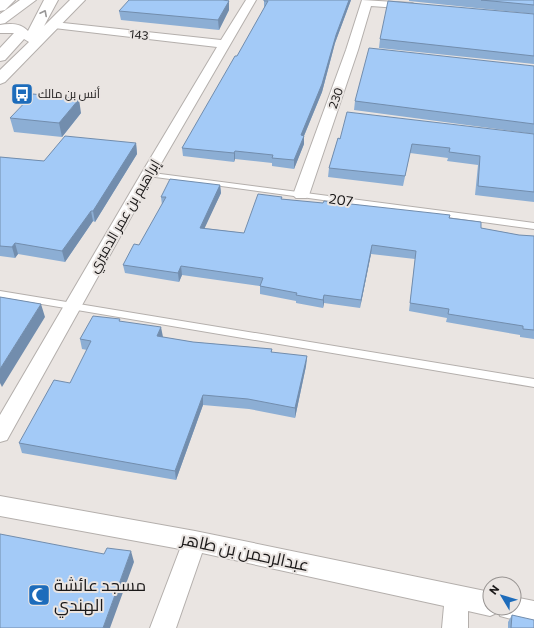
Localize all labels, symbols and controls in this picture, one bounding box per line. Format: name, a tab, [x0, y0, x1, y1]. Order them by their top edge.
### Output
one-way arrow	[40, 10, 47, 18]
street label: 143	[129, 26, 150, 42]
bus stop icon: أنس بن مالك	[9, 81, 35, 107]
street label: 230	[325, 85, 345, 110]
place label: أنس بن مالك	[38, 86, 100, 101]
street label: إبراهيم بن عمر الدميري	[84, 156, 167, 278]
street label: 207	[328, 189, 354, 210]
street label: عبدالرحمن بن طاهر	[178, 527, 311, 576]
place label: مسجد عائشة الهندي	[54, 574, 146, 618]
north arrow	[482, 576, 522, 616]
mosque icon: مسجد عائشة الهندي	[26, 582, 52, 608]
text: N	[486, 582, 501, 597]

